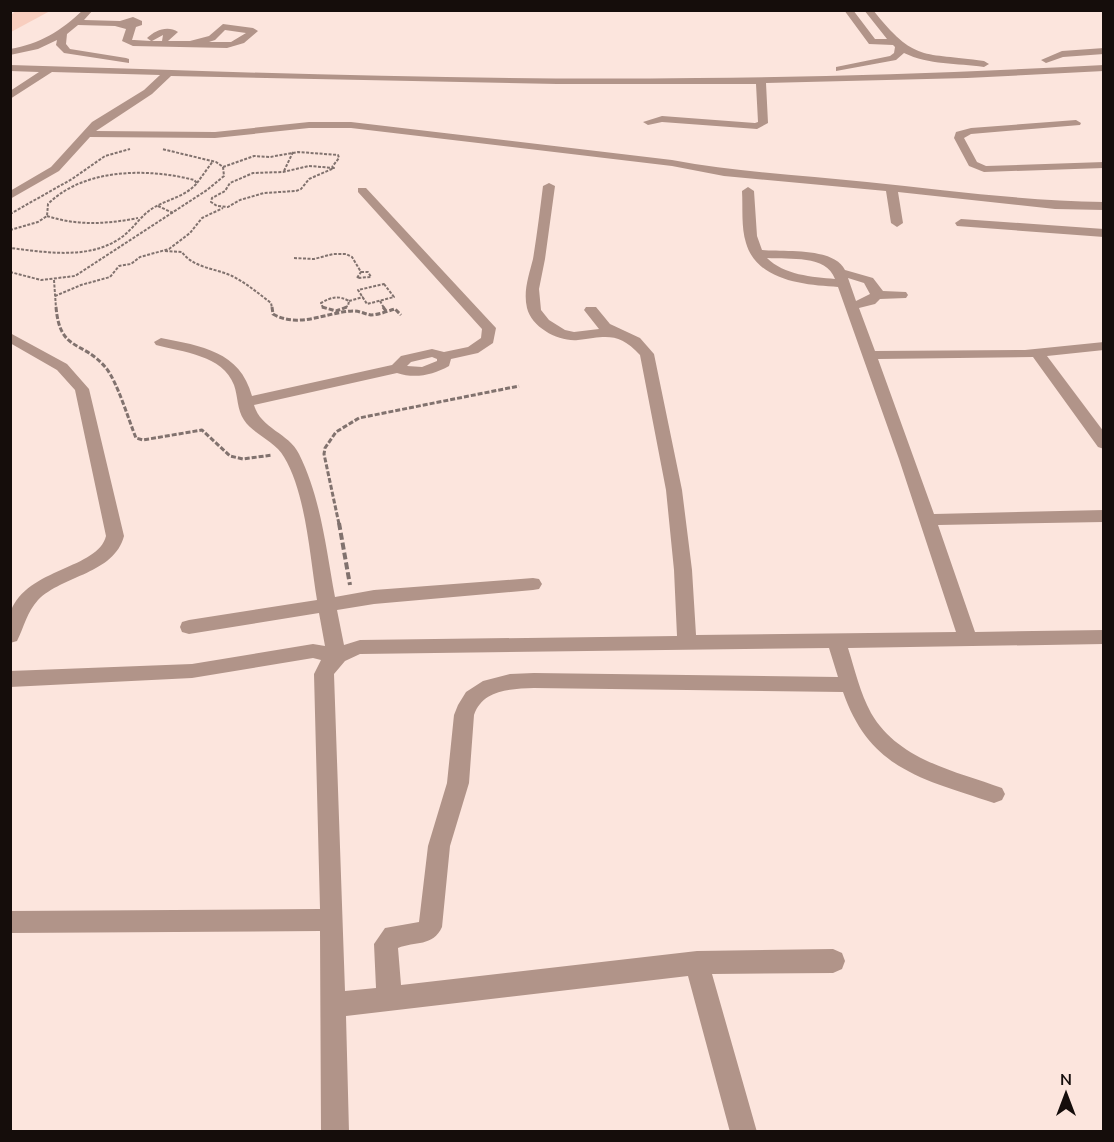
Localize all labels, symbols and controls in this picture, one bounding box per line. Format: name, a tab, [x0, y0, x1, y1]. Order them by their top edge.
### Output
north arrow	[1036, 1064, 1096, 1124]
text: N	[1060, 1069, 1072, 1091]

